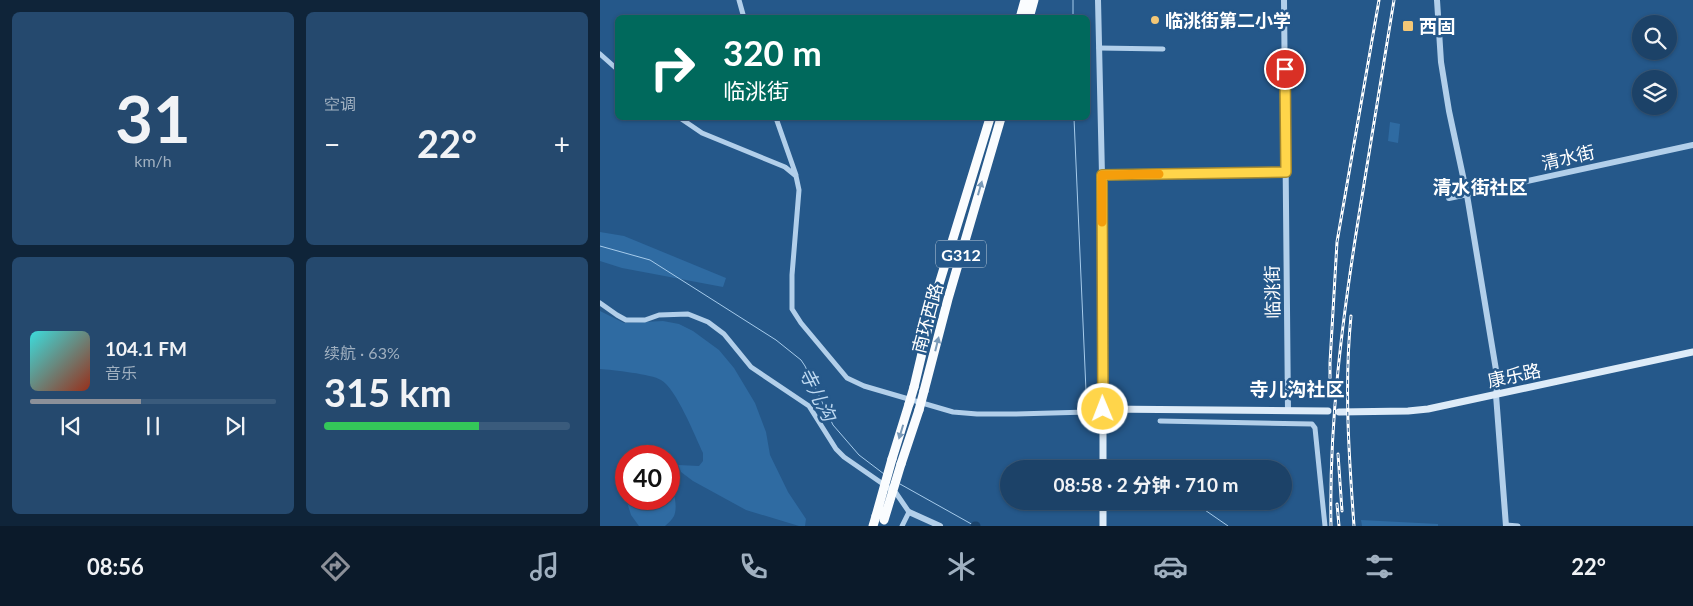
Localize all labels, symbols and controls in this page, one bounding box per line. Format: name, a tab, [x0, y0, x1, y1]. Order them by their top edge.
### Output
place label: 临洮街第二小学	[1165, 9, 1291, 31]
marker: 临洮街第二小学	[1149, 14, 1161, 26]
place label: 西固	[1419, 15, 1455, 37]
map controls	[1632, 15, 1677, 115]
button: search	[1632, 15, 1677, 60]
marker: 西固	[1401, 19, 1415, 33]
text: 320 m	[723, 31, 822, 73]
icon: right	[640, 35, 705, 100]
pin	[1264, 48, 1306, 90]
icon: arrive	[1271, 55, 1299, 83]
button: layers	[1632, 70, 1677, 115]
text: 临洮街	[723, 77, 789, 104]
text: 31	[115, 79, 191, 157]
text: 空调	[324, 94, 356, 113]
text: 22°	[417, 120, 477, 166]
text: −	[324, 127, 340, 161]
text: +	[554, 127, 570, 161]
street label: 清水街	[1539, 140, 1597, 174]
text: km/h	[134, 151, 172, 170]
district label: 清水街社区	[1432, 175, 1528, 198]
one-way arrow	[977, 180, 985, 195]
road number: G312	[936, 240, 986, 268]
street label: 临洮街	[1261, 265, 1283, 319]
street label: 南环西路	[907, 280, 947, 356]
text: 104.1 FM	[105, 337, 187, 360]
one-way arrow	[933, 337, 941, 352]
text: 续航 · 63%	[324, 343, 400, 362]
street label: 康乐路	[1485, 359, 1543, 391]
text: 音乐	[105, 363, 137, 382]
water label: 寺儿沟	[795, 363, 842, 426]
text: 315 km	[324, 369, 452, 415]
district label: 寺儿沟社区	[1249, 377, 1345, 400]
position arrow	[1076, 382, 1128, 434]
icon: previous	[57, 412, 85, 440]
icon: pause	[139, 412, 167, 440]
icon: next	[221, 412, 249, 440]
one-way arrow	[896, 424, 904, 439]
speed limit sign: 40	[615, 445, 680, 510]
text: 08:58 · 2 分钟 · 710 m	[1053, 473, 1239, 496]
icon: directions	[318, 549, 353, 584]
icon: music	[527, 549, 562, 584]
icon: phone	[736, 549, 771, 584]
icon: climate	[944, 549, 979, 584]
icon: car	[1153, 549, 1188, 584]
icon: filters	[1362, 549, 1397, 584]
text: 08:56	[87, 553, 144, 580]
text: 22°	[1571, 553, 1606, 580]

